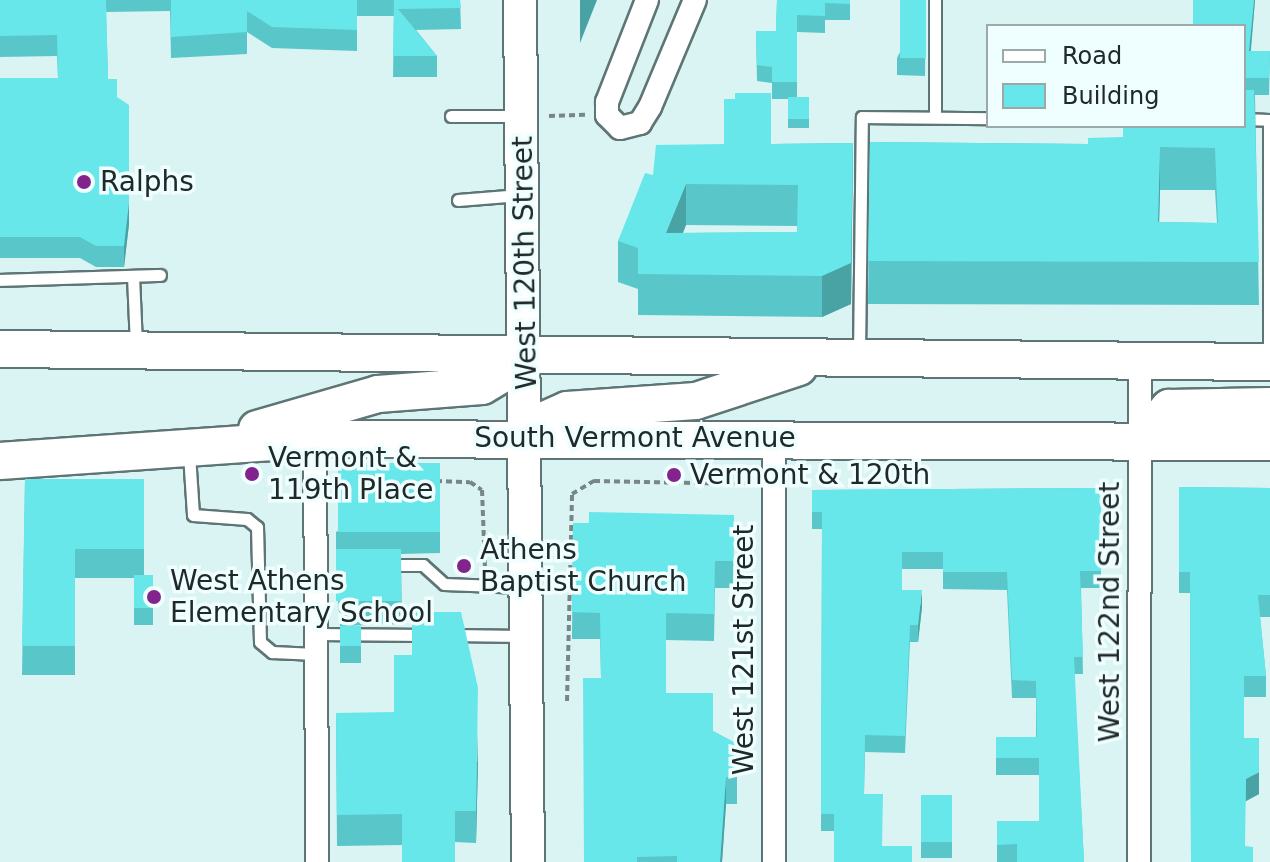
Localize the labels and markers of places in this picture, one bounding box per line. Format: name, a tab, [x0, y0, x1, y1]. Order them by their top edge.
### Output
place label: Ralphs	[100, 165, 194, 199]
marker: Ralphs	[75, 173, 93, 191]
place label: Vermont & 119th Place	[268, 441, 434, 507]
place label: Vermont & 120th	[690, 458, 930, 492]
marker: Vermont & 119th Place	[243, 465, 261, 483]
marker: Vermont & 120th	[665, 466, 683, 484]
place label: Athens Baptist Church	[480, 533, 686, 599]
marker: Athens Baptist Church	[455, 557, 473, 575]
place label: West Athens Elementary School	[170, 564, 433, 630]
marker: West Athens Elementary School	[145, 588, 163, 606]

